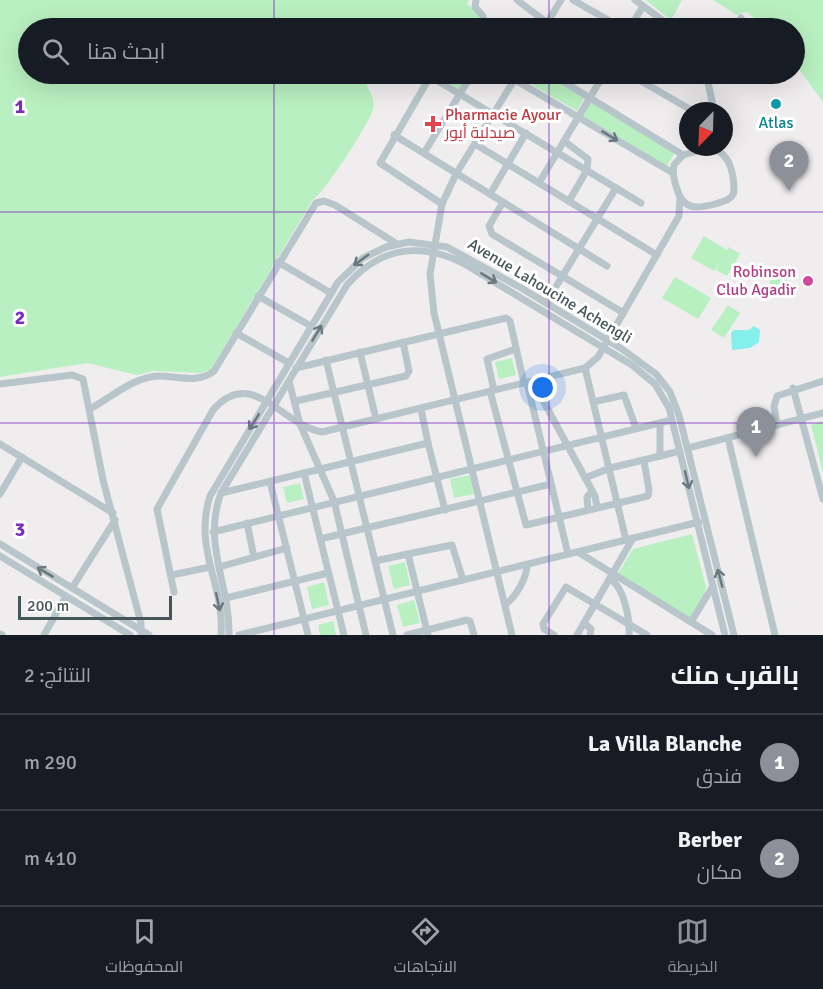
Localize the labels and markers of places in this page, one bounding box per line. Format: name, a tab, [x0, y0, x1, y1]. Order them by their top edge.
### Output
marker: Atlas	[769, 97, 783, 111]
place label: Pharmacie Ayour صيدلية أيور	[444, 105, 561, 143]
place label: Atlas	[759, 113, 793, 133]
marker: Pharmacie Ayour صيدلية أيور	[426, 117, 440, 131]
pin: 2	[770, 142, 808, 191]
place label: Robinson Club Agadir	[716, 262, 796, 300]
marker: Robinson Club Agadir	[801, 274, 815, 288]
pin: 1	[736, 408, 776, 457]

